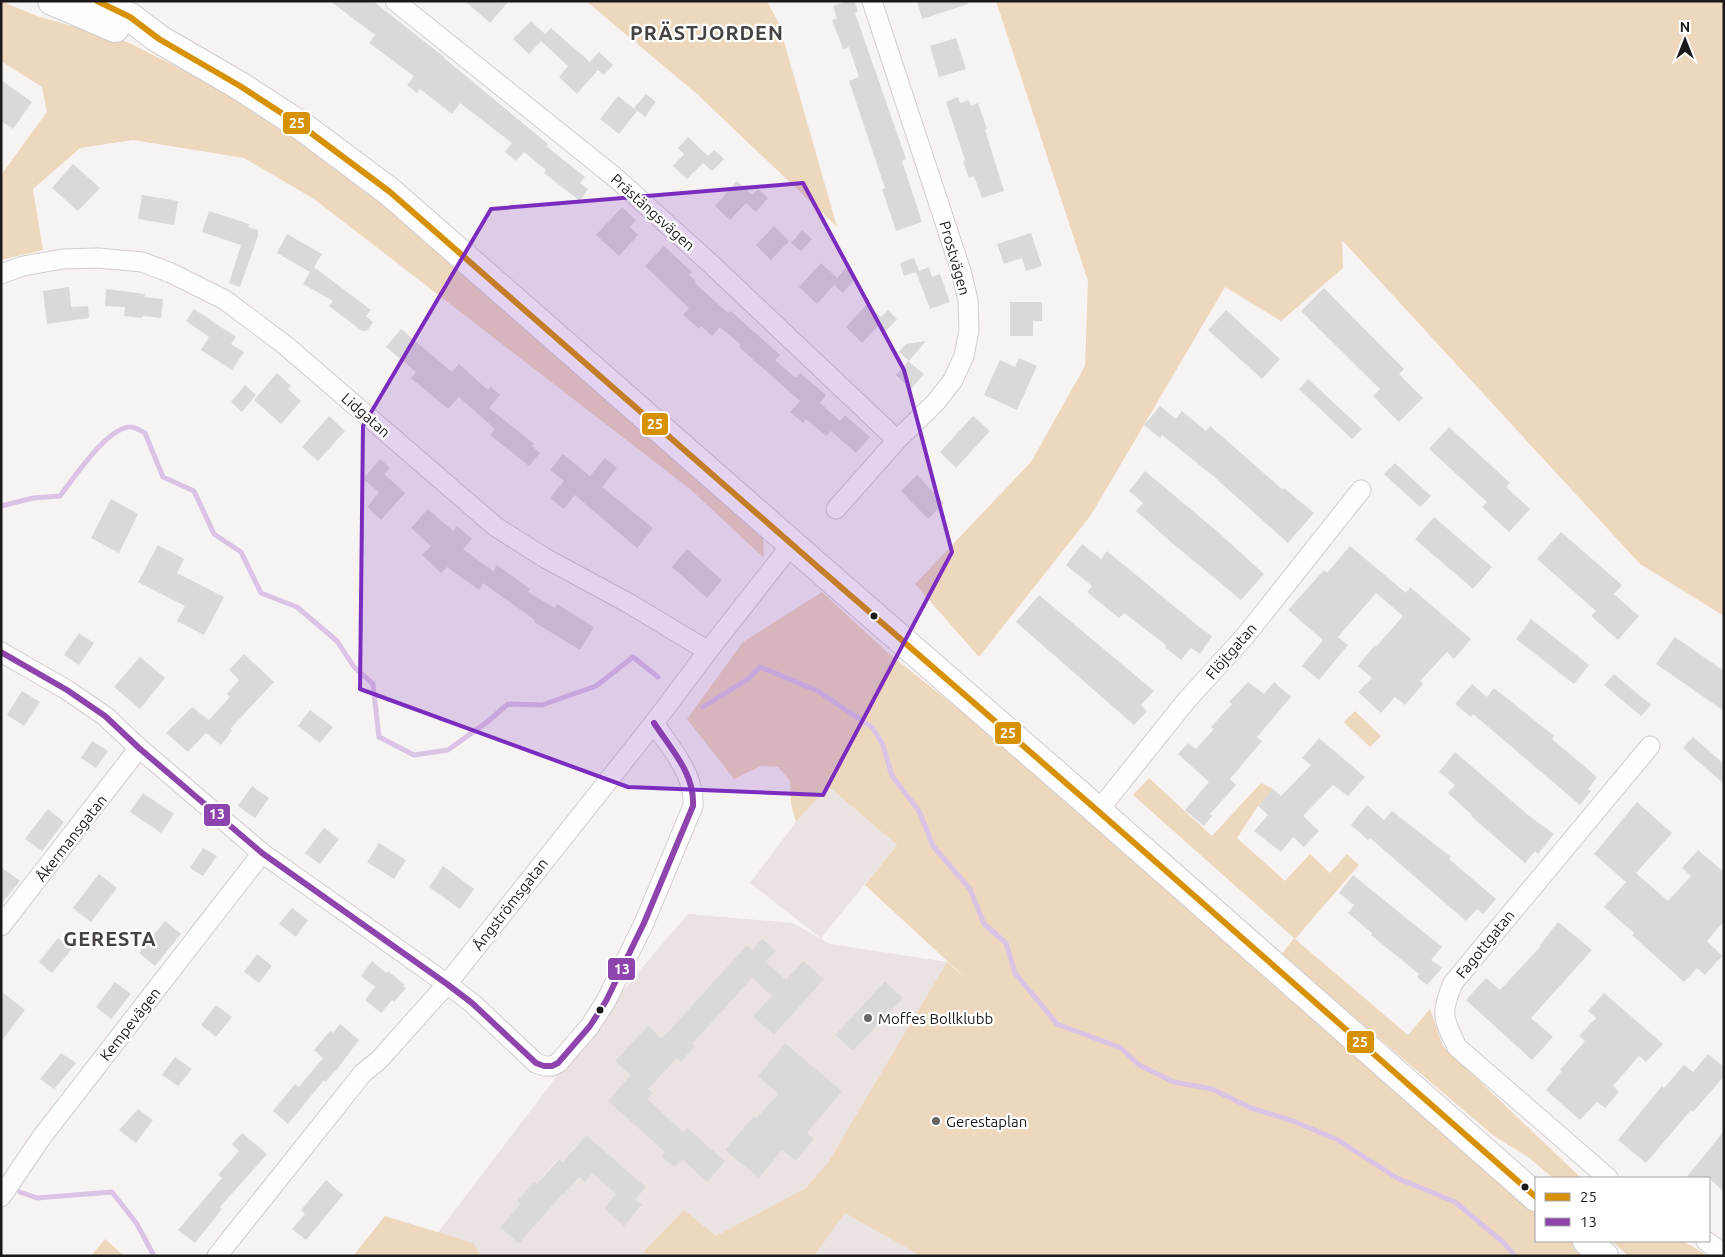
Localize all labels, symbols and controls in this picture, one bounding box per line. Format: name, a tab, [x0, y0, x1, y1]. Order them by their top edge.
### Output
north arrow	[1660, 15, 1710, 65]
text: N	[1680, 19, 1690, 35]
district label: PRÄSTJORDEN	[630, 21, 784, 44]
line badge: 25	[282, 111, 311, 135]
text: 25	[289, 115, 305, 131]
street label: Prästängsvägen	[608, 170, 698, 254]
street label: Prostvägen	[936, 219, 974, 297]
street label: Lidgatan	[338, 389, 394, 441]
line badge: 25	[641, 412, 669, 436]
text: 25	[647, 416, 663, 432]
unlabelled marker	[869, 611, 879, 621]
street label: Flöjtgatan	[1202, 620, 1260, 682]
line badge: 25	[994, 721, 1022, 745]
text: 25	[1000, 725, 1016, 741]
street label: Åkermansgatan	[32, 791, 110, 885]
line badge: 13	[203, 803, 231, 827]
text: 13	[209, 806, 225, 822]
street label: Ångströmsgatan	[469, 855, 551, 953]
street label: Fagottgatan	[1452, 907, 1518, 981]
district label: GERESTA	[63, 927, 157, 950]
line badge: 13	[607, 957, 636, 981]
text: 13	[614, 961, 630, 977]
street label: Kempevägen	[96, 984, 164, 1064]
unlabelled marker	[595, 1005, 605, 1015]
place label: Moffes Bollklubb	[878, 1010, 993, 1027]
marker: Moffes Bollklubb	[862, 1012, 874, 1024]
line badge: 25	[1346, 1030, 1375, 1054]
text: 25	[1352, 1034, 1368, 1050]
place label: Gerestaplan	[946, 1113, 1027, 1130]
marker: Gerestaplan	[930, 1115, 942, 1127]
legend	[1535, 1177, 1710, 1242]
unlabelled marker	[1520, 1182, 1530, 1192]
text: 25	[1580, 1188, 1597, 1205]
text: 13	[1580, 1213, 1597, 1230]

